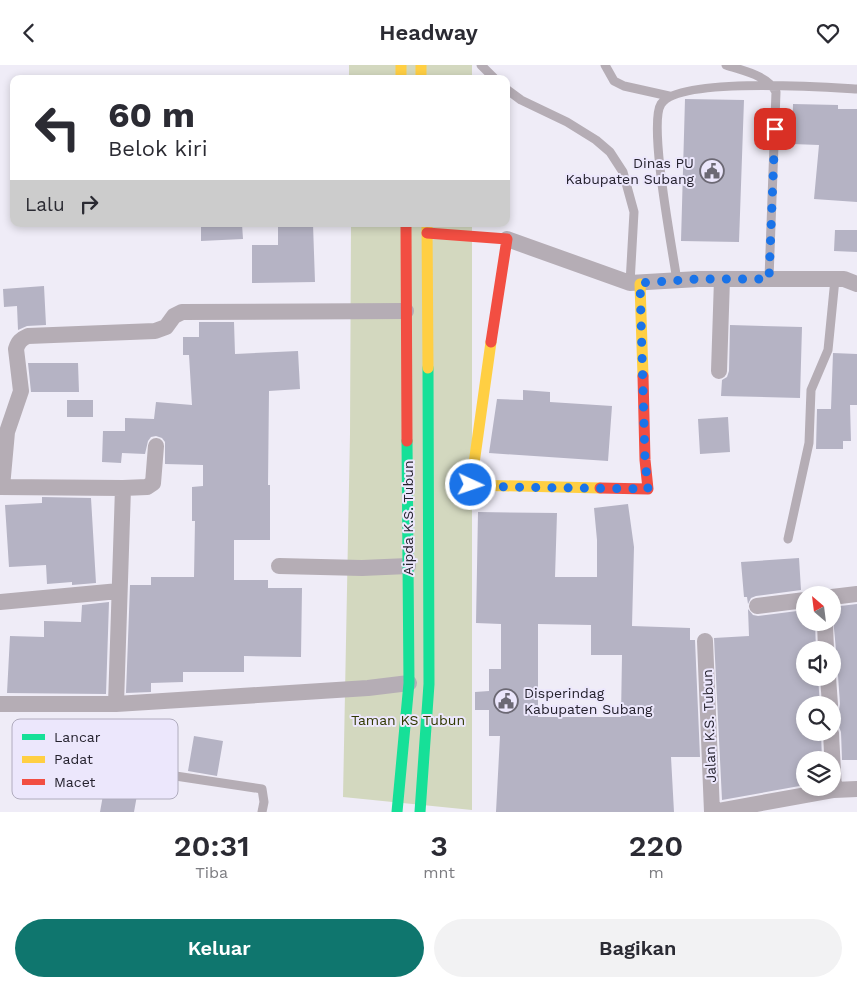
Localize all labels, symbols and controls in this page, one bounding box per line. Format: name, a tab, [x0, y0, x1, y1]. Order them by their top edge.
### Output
icon: back	[15, 19, 43, 47]
icon: heart	[814, 19, 842, 47]
text: Headway	[379, 20, 478, 45]
text: 60 m	[108, 94, 195, 136]
icon: left	[25, 95, 90, 160]
pin	[754, 108, 796, 150]
icon: arrive	[761, 115, 789, 143]
text: Belok kiri	[108, 136, 208, 161]
place label: Dinas PU Kabupaten Subang	[566, 155, 695, 187]
public building icon: Dinas PU Kabupaten Subang	[699, 158, 725, 184]
icon: right	[75, 190, 103, 218]
text: Lalu	[25, 193, 65, 216]
position arrow	[444, 458, 496, 510]
street label: Aipda K.S. Tubun	[400, 460, 416, 576]
north arrow	[796, 586, 841, 631]
map controls	[796, 586, 841, 796]
button: sound	[796, 641, 841, 686]
street label: Jalan K.S. Tubun	[699, 669, 719, 783]
place label: Disperindag Kabupaten Subang	[524, 685, 653, 717]
public building icon: Disperindag Kabupaten Subang	[493, 688, 519, 714]
button: search	[796, 696, 841, 741]
park label: Taman KS Tubun	[351, 712, 465, 728]
legend	[12, 719, 178, 799]
text: Lancar	[54, 729, 101, 745]
text: Padat	[54, 751, 93, 767]
button: layers	[796, 751, 841, 796]
text: Macet	[54, 774, 96, 790]
text: 20:31	[174, 828, 250, 863]
text: 3	[430, 828, 448, 863]
text: 220	[629, 828, 683, 863]
text: Tiba	[195, 863, 228, 882]
text: mnt	[423, 863, 455, 882]
text: m	[648, 863, 664, 882]
button: Keluar	[15, 919, 424, 977]
button: Bagikan	[434, 919, 842, 977]

